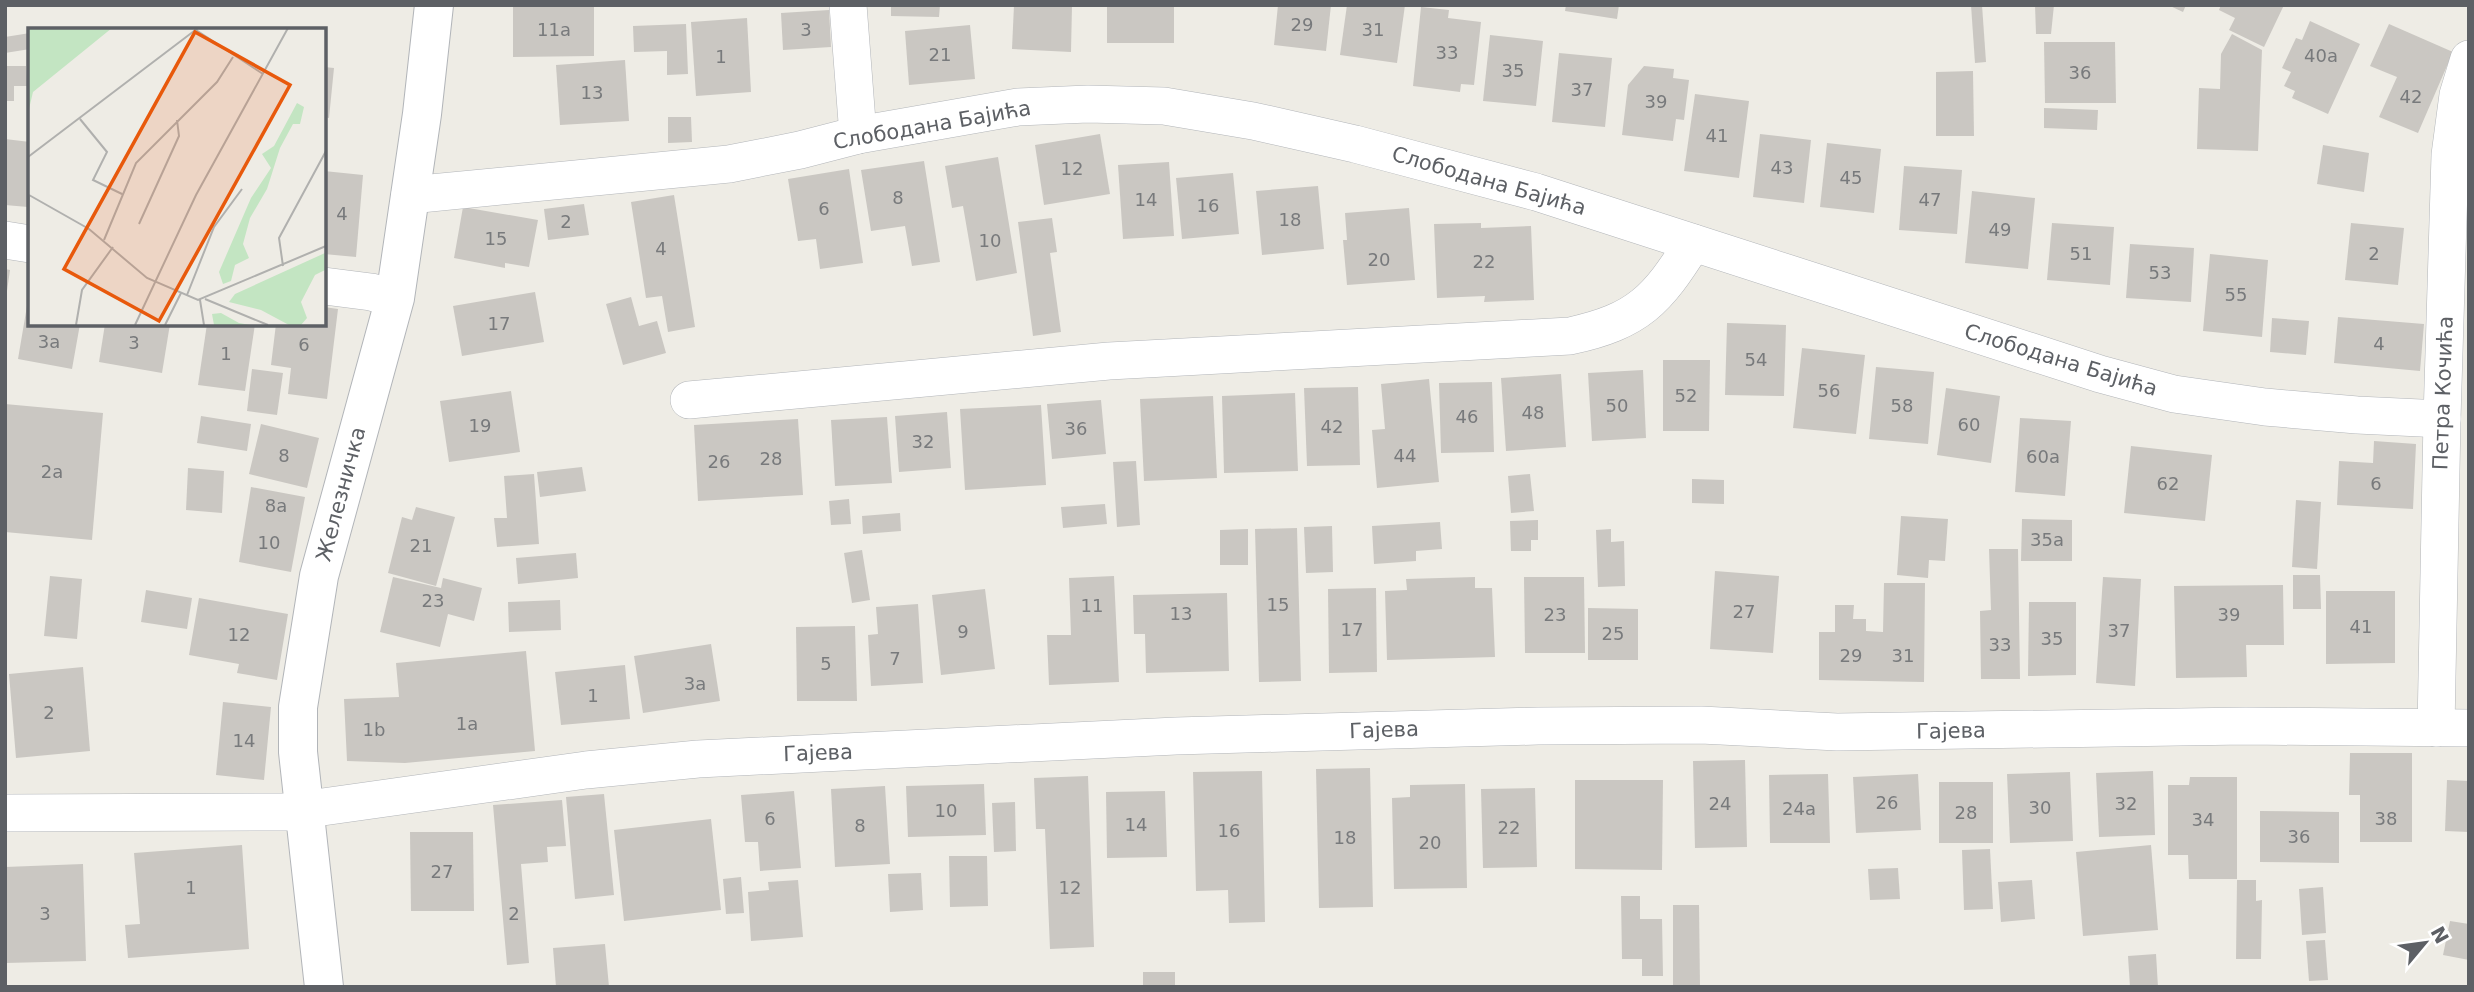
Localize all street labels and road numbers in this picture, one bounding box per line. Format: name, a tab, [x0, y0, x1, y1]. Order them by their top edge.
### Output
street label: Слободана Бајића	[831, 96, 1033, 154]
street label: Слободана Бајића	[1389, 142, 1589, 220]
street label: Петра Кочића	[2428, 316, 2458, 470]
street label: Слободана Бајића	[1962, 319, 2160, 401]
street label: Железничка	[311, 424, 371, 564]
street label: Гајева	[1349, 717, 1419, 743]
street label: Гајева	[1916, 718, 1986, 744]
street label: Гајева	[783, 740, 853, 766]

